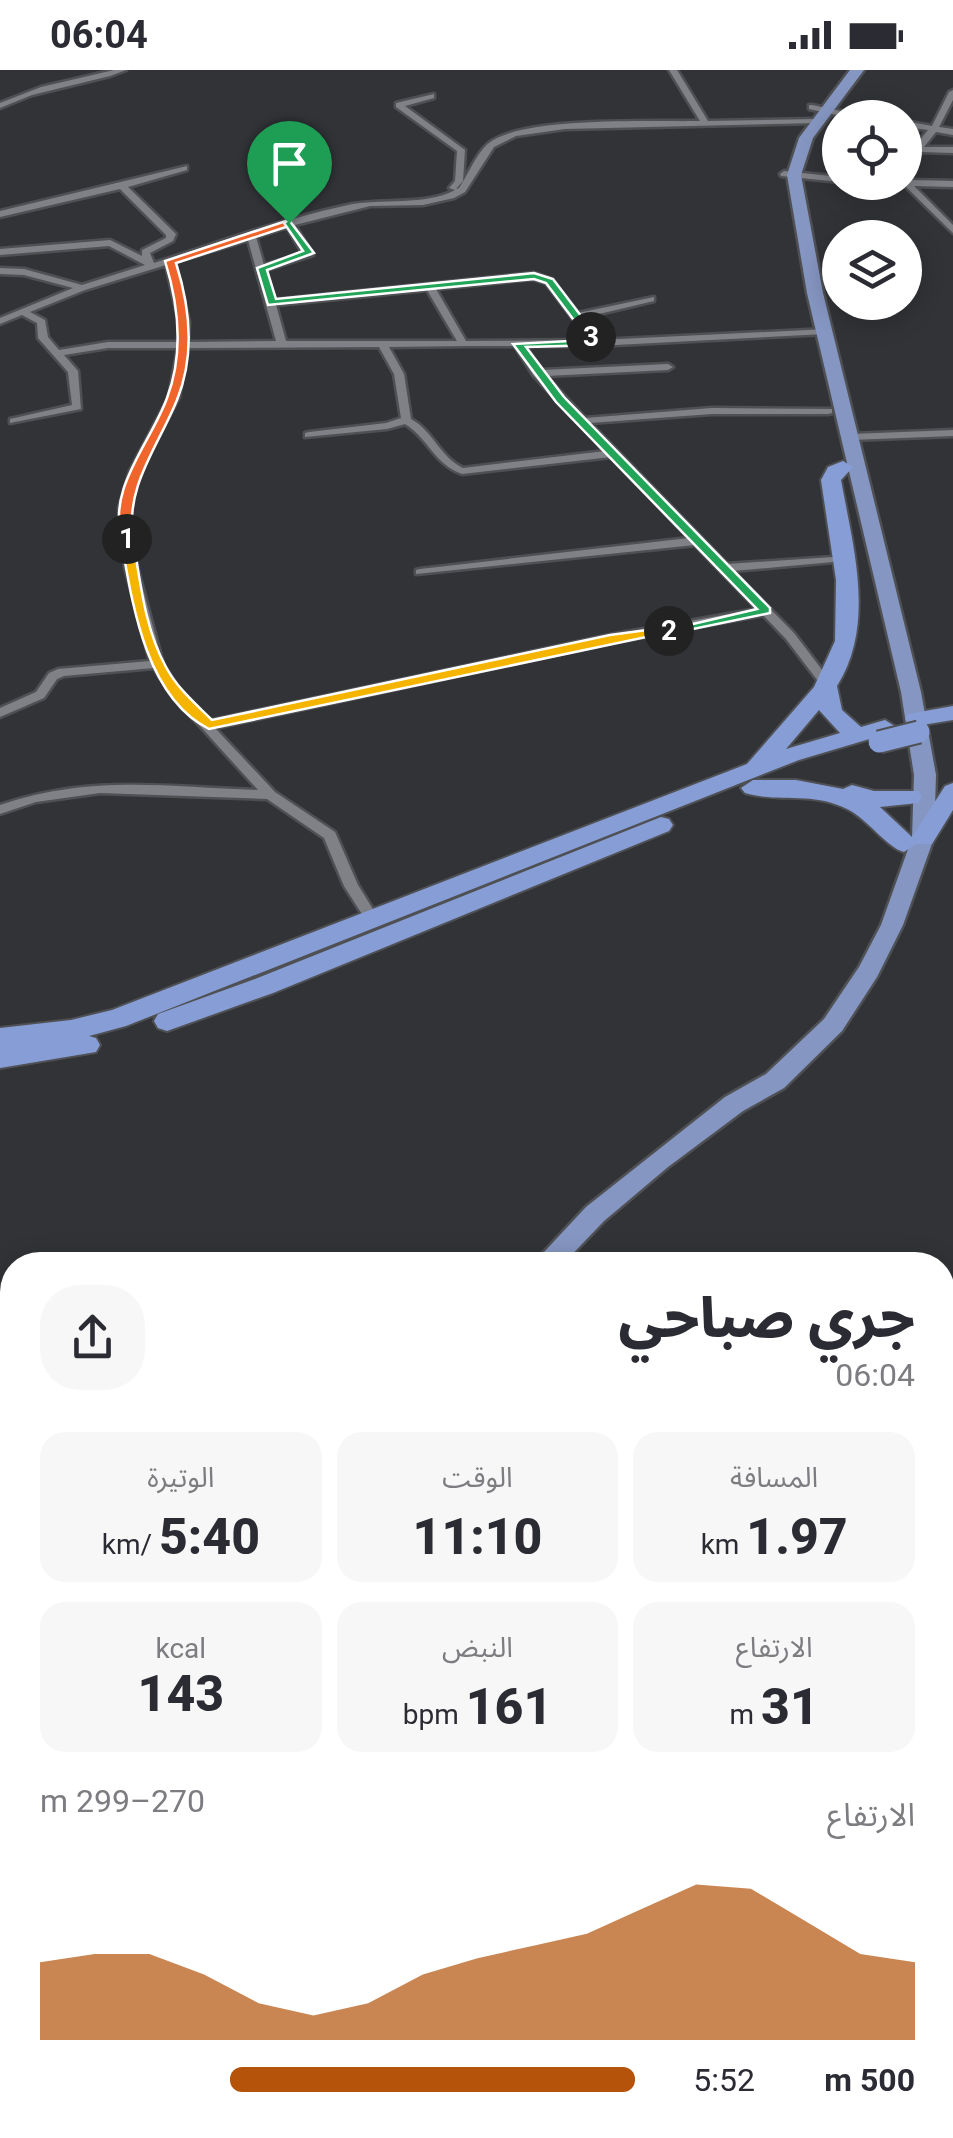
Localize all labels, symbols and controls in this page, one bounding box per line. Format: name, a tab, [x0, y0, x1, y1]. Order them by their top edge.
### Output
text: 06:04	[50, 13, 148, 57]
map controls	[822, 100, 922, 320]
button: locate	[822, 100, 922, 200]
pin	[247, 121, 332, 224]
icon: arrive	[262, 136, 317, 191]
button: layers	[822, 220, 922, 320]
pin: 3	[566, 312, 616, 362]
text: 3	[583, 320, 599, 353]
pin: 1	[102, 514, 152, 564]
text: 1	[119, 522, 135, 555]
pin: 2	[644, 606, 694, 656]
text: 2	[661, 614, 677, 647]
button: share	[40, 1285, 145, 1390]
text: جري صباحي	[618, 1286, 915, 1350]
text: 06:04	[835, 1356, 915, 1394]
text: الوتيرة	[147, 1461, 214, 1494]
text: الوقت	[442, 1461, 513, 1494]
text: المسافة	[730, 1461, 818, 1494]
text: 5:40	[159, 1508, 260, 1566]
text: 11:10	[413, 1508, 542, 1566]
text: 1.97	[746, 1508, 848, 1566]
text: /km	[102, 1528, 159, 1561]
text: km	[701, 1528, 746, 1561]
text: النبض	[442, 1631, 513, 1664]
text: الارتفاع	[736, 1631, 813, 1664]
text: kcal	[156, 1632, 206, 1665]
text: 143	[138, 1665, 224, 1723]
text: 161	[466, 1678, 552, 1736]
text: 31	[761, 1678, 819, 1736]
text: bpm	[403, 1698, 466, 1731]
text: m	[730, 1698, 761, 1731]
text: 270–299 m	[40, 1782, 205, 1820]
text: الارتفاع	[827, 1796, 915, 1834]
text: 5:52	[693, 2061, 755, 2099]
text: 500 m	[824, 2061, 915, 2099]

